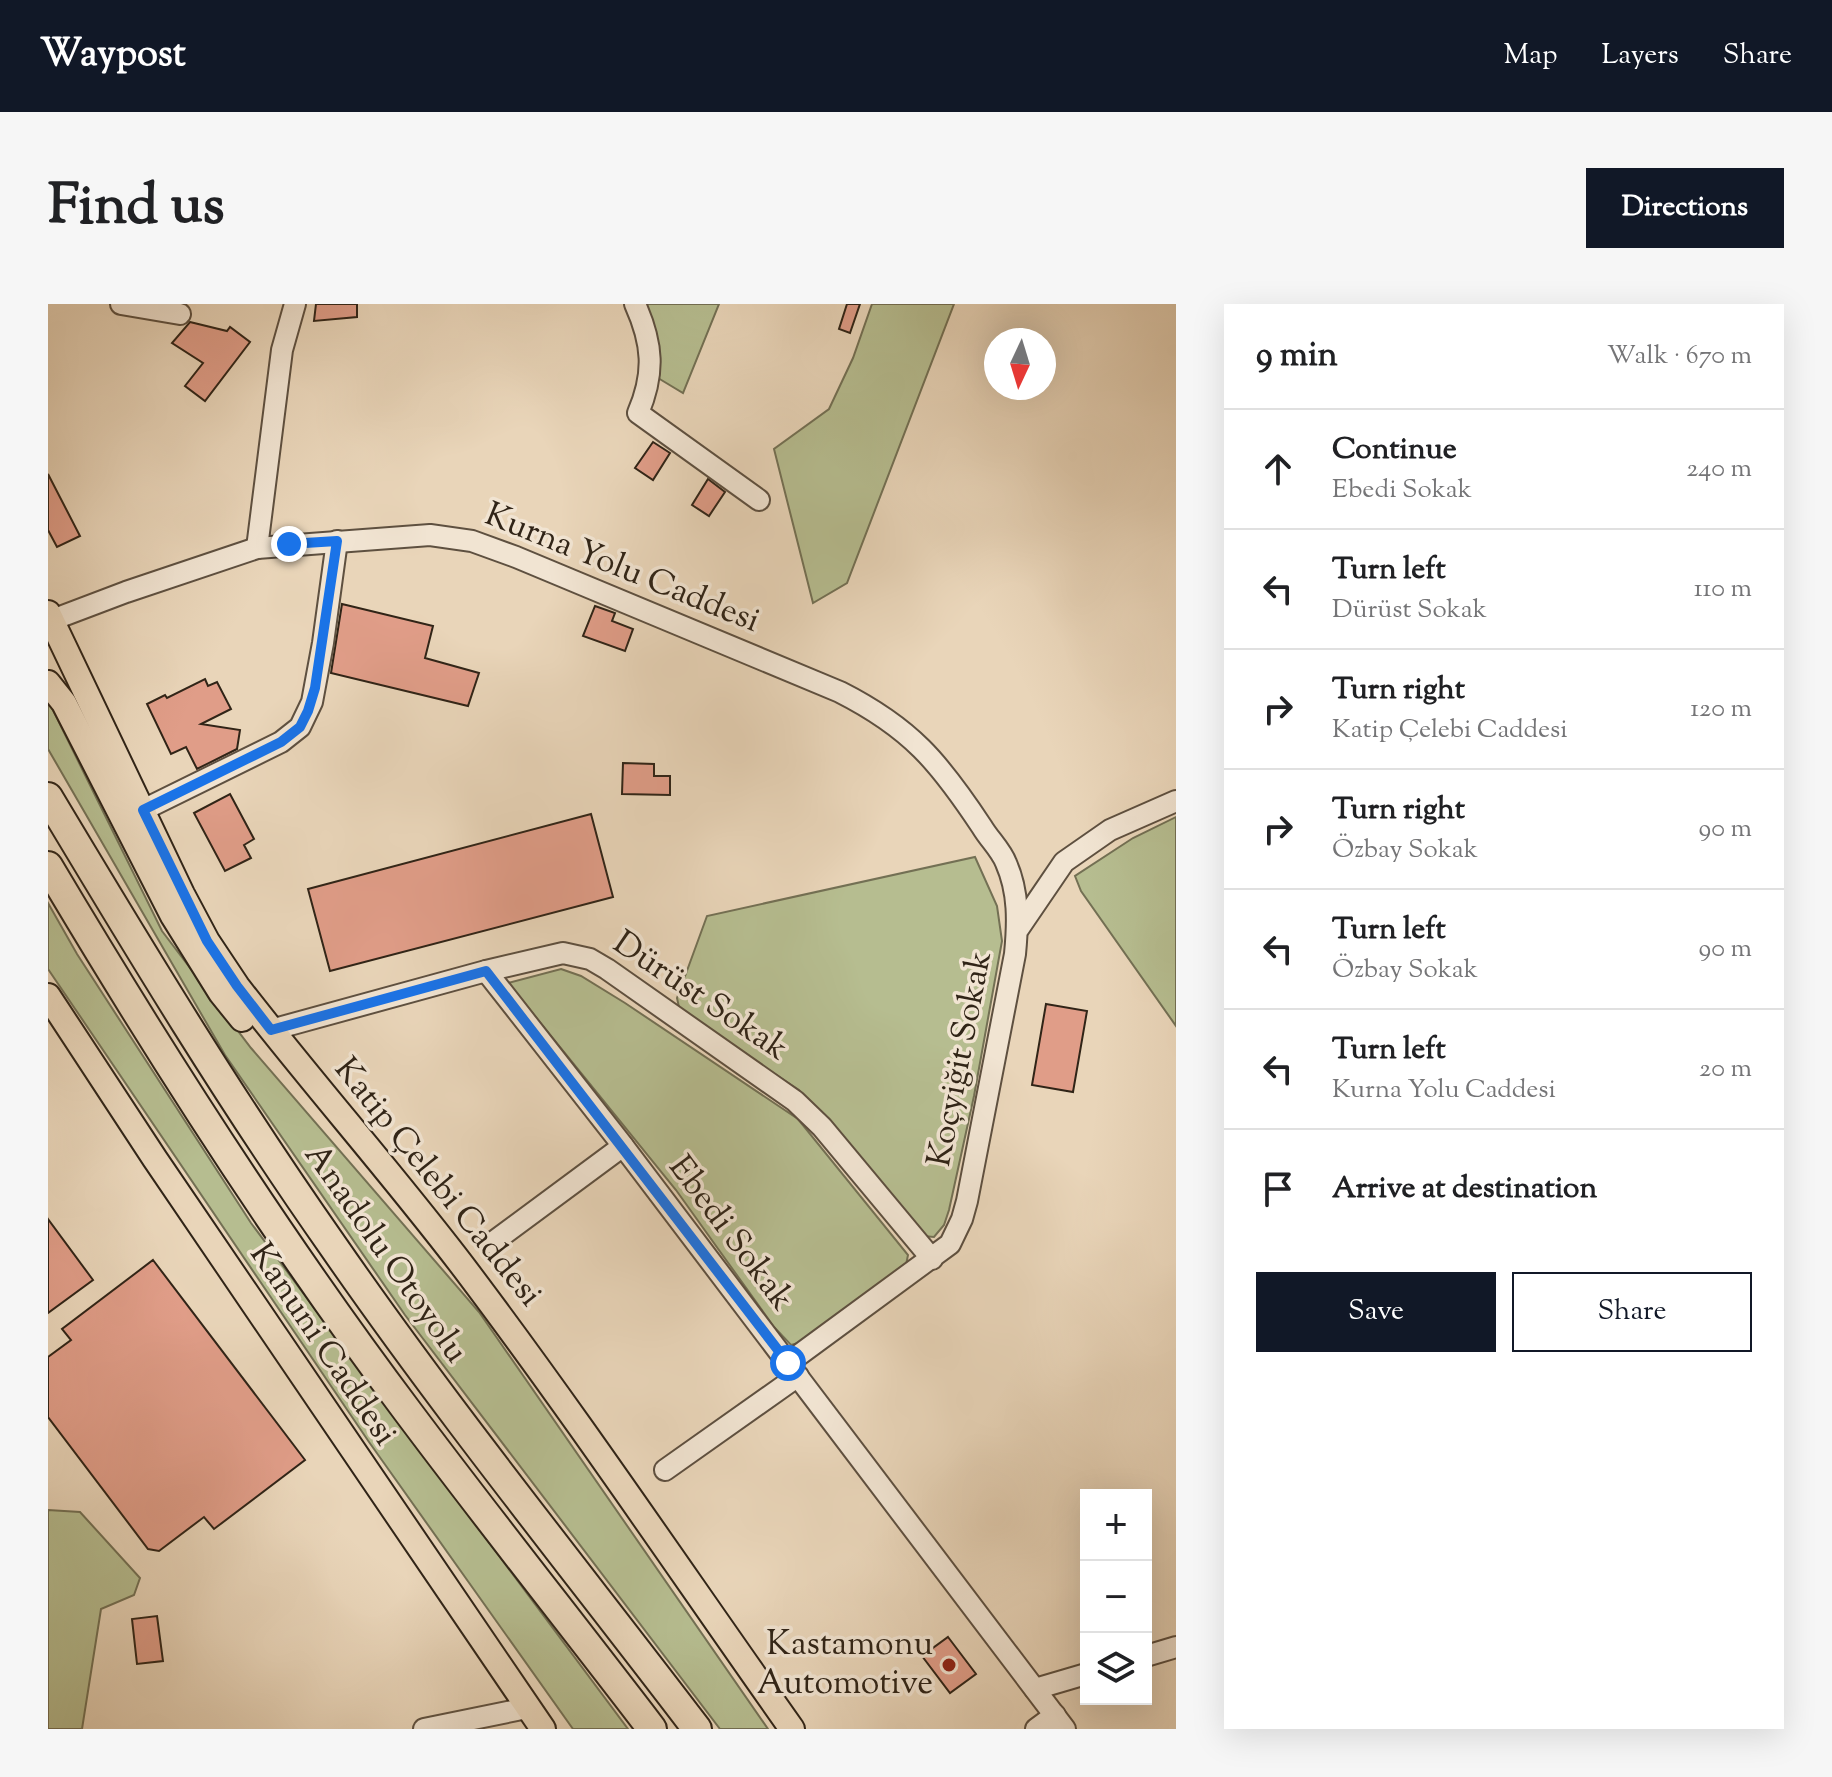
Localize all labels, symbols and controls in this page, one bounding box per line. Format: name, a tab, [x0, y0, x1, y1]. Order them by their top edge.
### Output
text: Waypost	[40, 29, 186, 83]
text: Map	[1504, 36, 1557, 76]
text: Layers	[1601, 36, 1679, 76]
text: Share	[1723, 36, 1792, 76]
text: Find us	[48, 168, 224, 249]
button: Directions	[1586, 168, 1784, 248]
north arrow	[984, 328, 1056, 400]
text: 9 min	[1256, 332, 1338, 381]
text: Walk · 670 m	[1607, 338, 1752, 375]
text: Continue	[1332, 429, 1457, 472]
icon: ahead	[1256, 447, 1300, 491]
text: 240 m	[1686, 451, 1752, 488]
text: Ebedi Sokak	[1332, 472, 1472, 509]
street label: Kurna Yolu Caddesi	[477, 491, 767, 647]
route end	[271, 526, 307, 562]
text: Turn left	[1332, 549, 1446, 592]
icon: left	[1256, 567, 1300, 611]
text: 110 m	[1694, 571, 1752, 608]
text: Dürüst Sokak	[1332, 592, 1487, 629]
text: Turn right	[1332, 669, 1465, 712]
icon: right	[1256, 687, 1300, 731]
text: 120 m	[1690, 691, 1752, 728]
text: Katip Çelebi Caddesi	[1332, 712, 1568, 749]
text: Turn right	[1332, 789, 1465, 832]
icon: right	[1256, 807, 1300, 851]
text: 90 m	[1699, 811, 1752, 848]
text: Özbay Sokak	[1332, 832, 1478, 869]
text: Turn left	[1332, 909, 1446, 952]
street label: Dürüst Sokak	[602, 920, 798, 1074]
icon: left	[1256, 927, 1300, 971]
text: 90 m	[1699, 931, 1752, 968]
street label: Koçyiğit Sokak	[916, 947, 1006, 1171]
text: Özbay Sokak	[1332, 952, 1478, 989]
text: Turn left	[1332, 1029, 1446, 1072]
icon: left	[1256, 1047, 1300, 1091]
street label: Katip Çelebi Caddesi	[321, 1048, 553, 1318]
text: 20 m	[1699, 1051, 1752, 1088]
text: Kurna Yolu Caddesi	[1332, 1072, 1556, 1109]
street label: Anadolu Otoyolu	[291, 1134, 479, 1374]
street label: Ebedi Sokak	[655, 1146, 805, 1322]
icon: arrive	[1256, 1167, 1300, 1211]
text: Arrive at destination	[1332, 1168, 1597, 1211]
street label: Kanuni Caddesi	[236, 1234, 408, 1456]
button: Save	[1256, 1272, 1496, 1352]
button: Share	[1512, 1272, 1752, 1352]
route start	[770, 1345, 806, 1381]
map controls	[1080, 1489, 1152, 1705]
button: +	[1080, 1489, 1152, 1561]
button: −	[1080, 1561, 1152, 1633]
place label: Kastamonu Automotive	[757, 1621, 933, 1709]
button: layers	[1080, 1633, 1152, 1705]
marker: Kastamonu Automotive	[940, 1656, 958, 1674]

